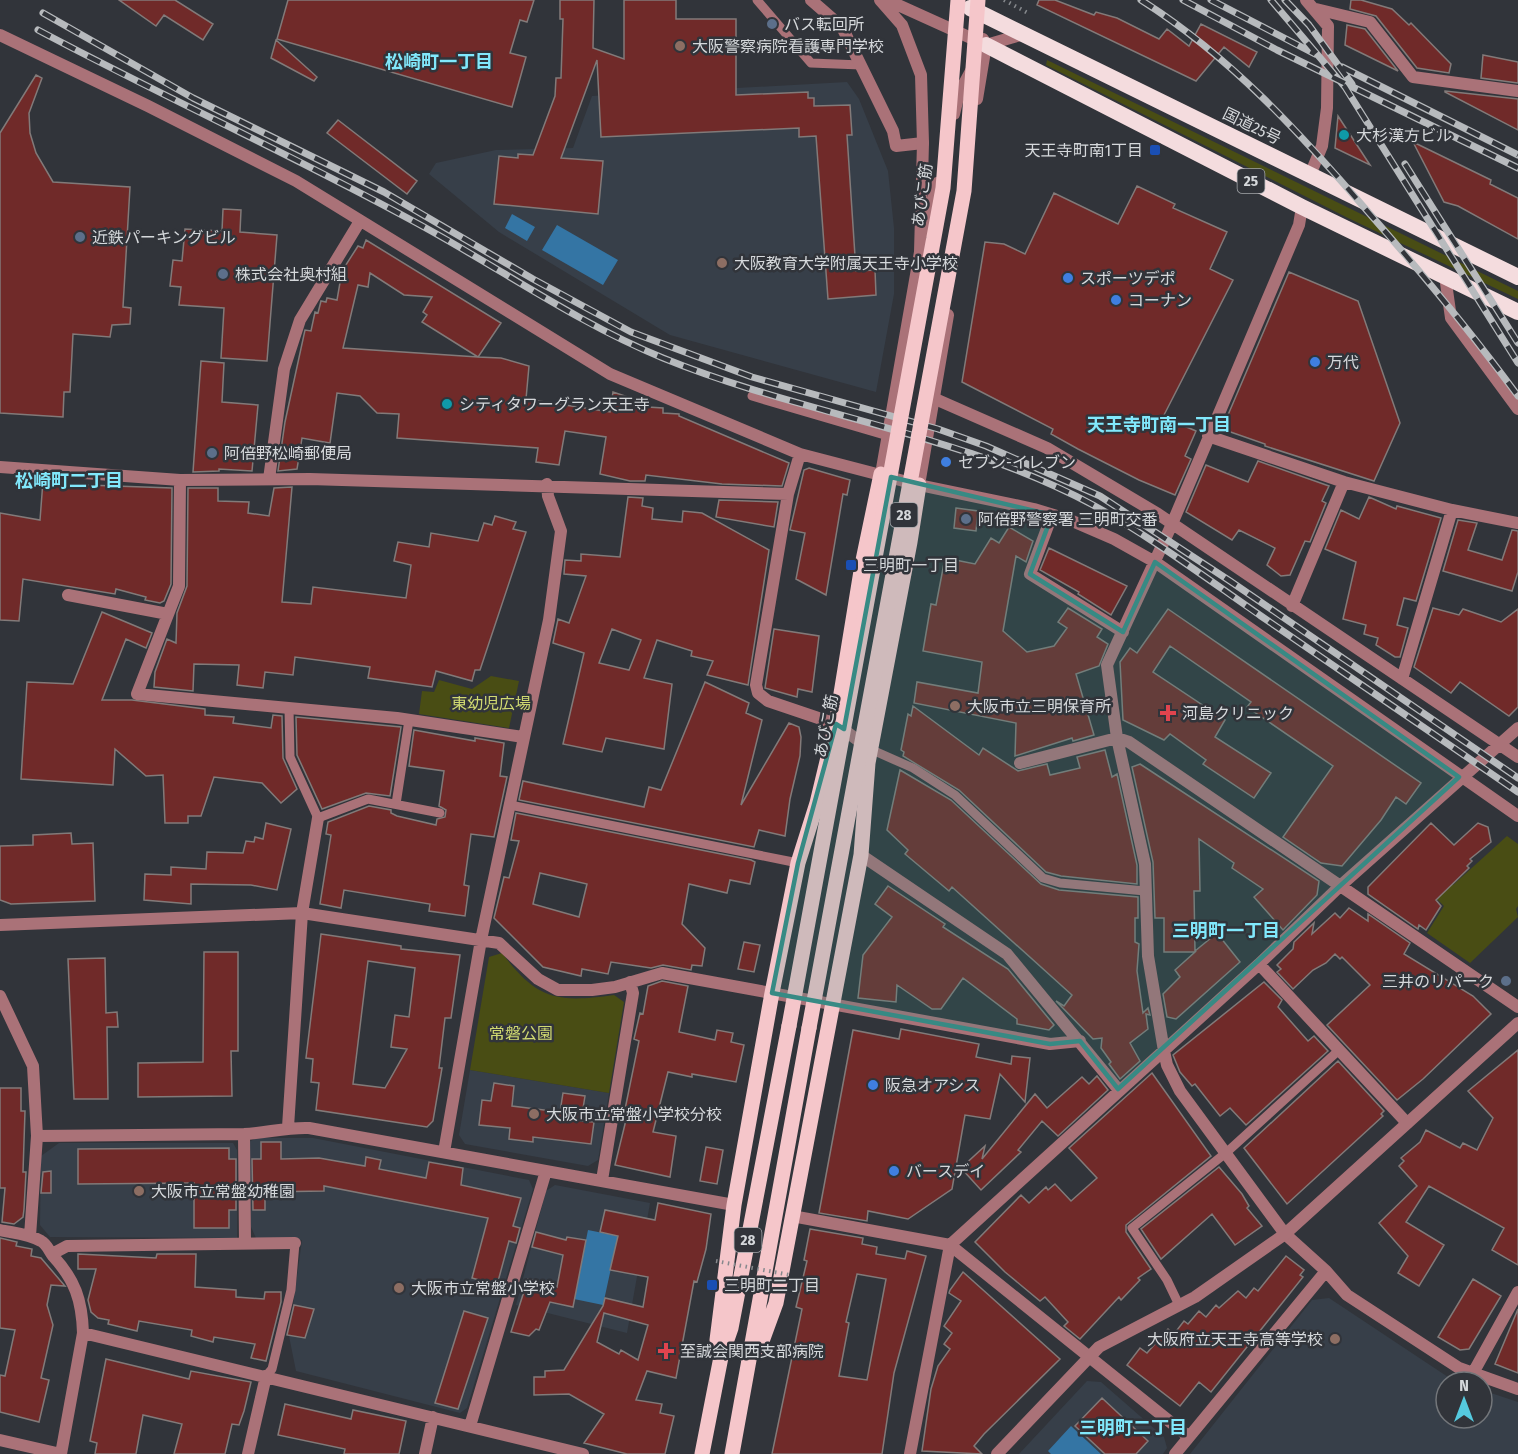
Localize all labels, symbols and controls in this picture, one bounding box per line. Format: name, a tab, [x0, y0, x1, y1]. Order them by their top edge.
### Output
place label: バス転回所	[784, 15, 864, 34]
marker: バス転回所	[765, 17, 779, 31]
place label: 大阪警察病院看護専門学校	[692, 37, 884, 56]
marker: 大阪警察病院看護専門学校	[673, 39, 687, 53]
district label: 松崎町一丁目	[385, 51, 493, 73]
street label: 国道25号	[1220, 104, 1284, 148]
place label: 大杉漢方ビル	[1356, 126, 1452, 145]
marker: 大杉漢方ビル	[1337, 128, 1351, 142]
place label: 天王寺町南1丁目	[1025, 141, 1143, 160]
marker: 天王寺町南1丁目	[1148, 143, 1162, 157]
street label: あびこ筋	[908, 162, 936, 228]
road number: 25	[1238, 169, 1264, 193]
place label: 近鉄パーキングビル	[92, 228, 236, 247]
marker: 近鉄パーキングビル	[73, 230, 87, 244]
place label: 大阪教育大学附属天王寺小学校	[734, 254, 958, 273]
marker: 大阪教育大学附属天王寺小学校	[715, 256, 729, 270]
place label: 株式会社奥村組	[235, 265, 347, 284]
marker: 株式会社奥村組	[216, 267, 230, 281]
place label: スポーツデポ	[1080, 269, 1176, 288]
marker: スポーツデポ	[1061, 271, 1075, 285]
place label: コーナン	[1128, 291, 1192, 310]
marker: コーナン	[1109, 293, 1123, 307]
place label: 万代	[1327, 353, 1359, 372]
marker: 万代	[1308, 355, 1322, 369]
place label: シティタワーグラン天王寺	[459, 395, 650, 414]
marker: シティタワーグラン天王寺	[440, 397, 454, 411]
district label: 天王寺町南一丁目	[1087, 414, 1231, 436]
place label: 阿倍野松崎郵便局	[224, 444, 352, 463]
marker: 阿倍野松崎郵便局	[205, 446, 219, 460]
place label: セブン-イレブン	[958, 453, 1076, 472]
marker: セブン-イレブン	[939, 455, 953, 469]
district label: 松崎町二丁目	[15, 470, 123, 492]
road number: 28	[890, 503, 918, 527]
place label: 阿倍野警察署 三明町交番	[978, 510, 1158, 529]
marker: 阿倍野警察署 三明町交番	[959, 512, 973, 526]
place label: 三明町一丁目	[863, 556, 959, 575]
marker: 三明町一丁目	[844, 558, 858, 572]
street label: あびこ筋	[811, 693, 841, 759]
park label: 東幼児広場	[451, 694, 531, 713]
place label: 大阪市立三明保育所	[967, 697, 1111, 716]
marker: 大阪市立三明保育所	[948, 699, 962, 713]
marker: 河島クリニック	[1159, 704, 1177, 722]
place label: 河島クリニック	[1182, 704, 1294, 723]
district label: 三明町一丁目	[1172, 920, 1280, 942]
place label: 三井のリパーク	[1382, 972, 1494, 991]
marker: 三井のリパーク	[1499, 974, 1513, 988]
park label: 常磐公園	[489, 1024, 553, 1043]
place label: 阪急オアシス	[885, 1076, 980, 1095]
marker: 阪急オアシス	[866, 1078, 880, 1092]
place label: 大阪市立常盤小学校分校	[546, 1105, 722, 1124]
marker: 大阪市立常盤小学校分校	[527, 1107, 541, 1121]
place label: バースデイ	[906, 1162, 985, 1181]
marker: バースデイ	[887, 1164, 901, 1178]
place label: 大阪市立常盤幼稚園	[151, 1182, 295, 1201]
marker: 大阪市立常盤幼稚園	[132, 1184, 146, 1198]
road number: 28	[734, 1228, 762, 1252]
place label: 三明町二丁目	[724, 1276, 820, 1295]
marker: 三明町二丁目	[705, 1278, 719, 1292]
place label: 大阪市立常盤小学校	[411, 1279, 555, 1298]
marker: 大阪市立常盤小学校	[392, 1281, 406, 1295]
place label: 大阪府立天王寺高等学校	[1147, 1330, 1323, 1349]
marker: 大阪府立天王寺高等学校	[1328, 1332, 1342, 1346]
marker: 至誠会関西支部病院	[657, 1342, 675, 1360]
place label: 至誠会関西支部病院	[680, 1342, 824, 1361]
north arrow	[1434, 1370, 1494, 1430]
text: N	[1459, 1376, 1469, 1395]
district label: 三明町二丁目	[1079, 1417, 1187, 1439]

